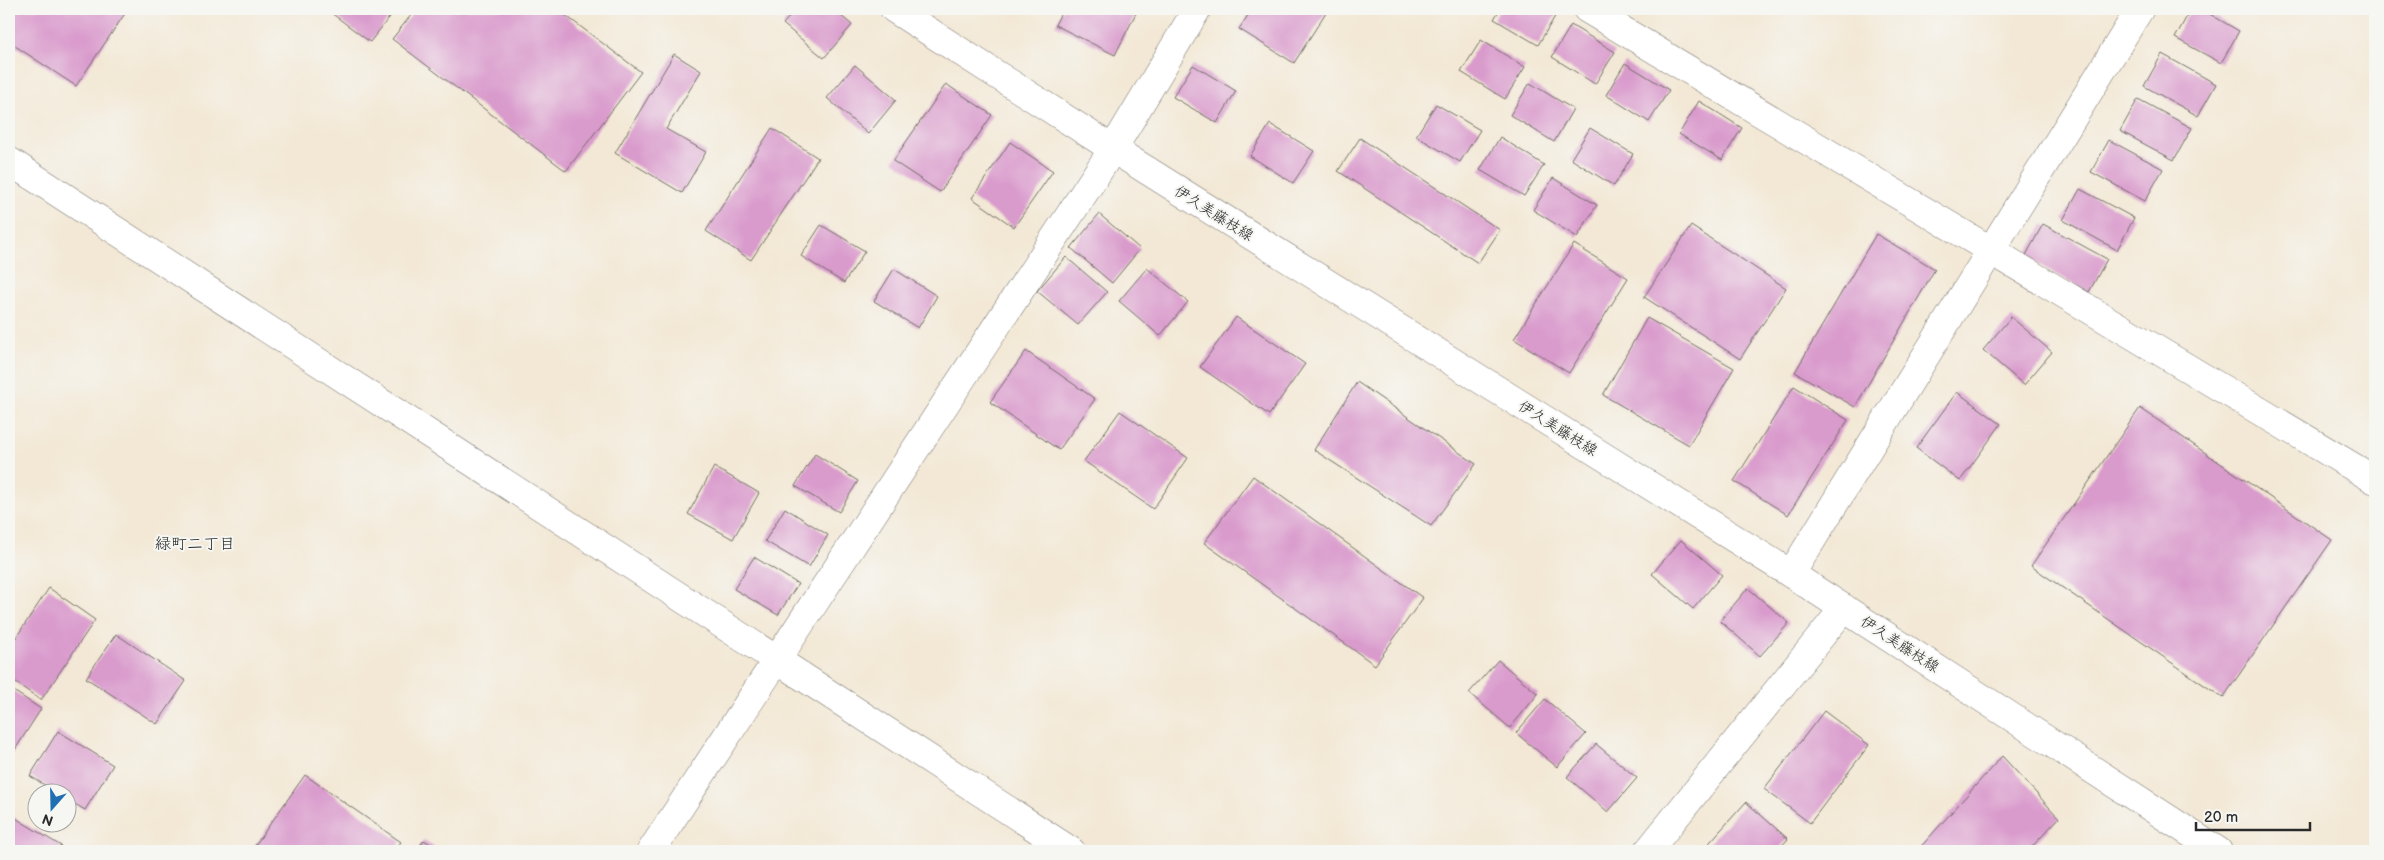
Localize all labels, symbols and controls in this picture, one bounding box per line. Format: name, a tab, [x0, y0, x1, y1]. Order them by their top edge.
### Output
street label: 伊久美藤枝線	[1171, 182, 1257, 245]
street label: 伊久美藤枝線	[1515, 397, 1601, 460]
district label: 緑町二丁目	[155, 535, 235, 554]
street label: 伊久美藤枝線	[1857, 612, 1943, 677]
north arrow	[28, 782, 78, 832]
scale bar	[2196, 800, 2310, 832]
text: 20 m	[2204, 808, 2238, 827]
text: N	[40, 810, 56, 830]

